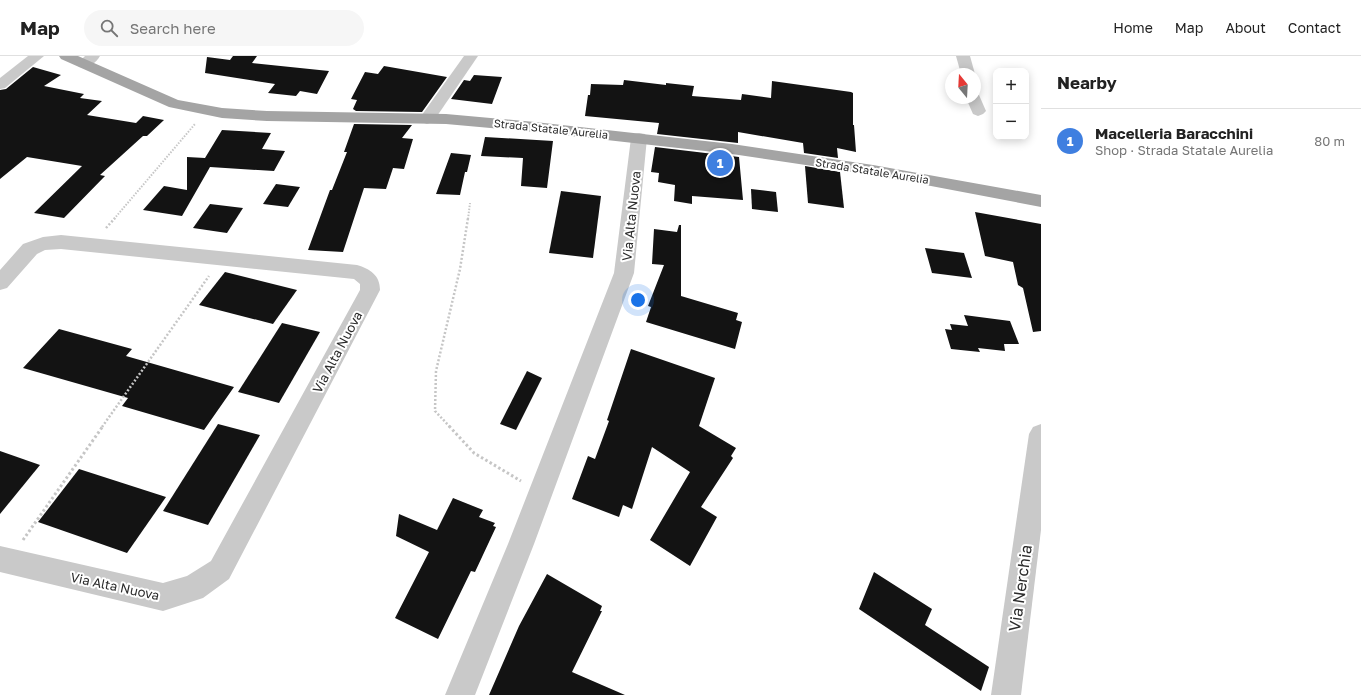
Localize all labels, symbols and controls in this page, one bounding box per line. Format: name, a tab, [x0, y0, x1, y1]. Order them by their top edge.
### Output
search box	[84, 10, 364, 46]
text: Map	[20, 16, 60, 39]
icon: search	[98, 17, 120, 39]
text: Search here	[130, 19, 216, 37]
text: Home	[1113, 19, 1153, 36]
text: Map	[1175, 19, 1203, 36]
text: About	[1225, 19, 1266, 36]
text: Contact	[1288, 19, 1341, 36]
north arrow	[945, 68, 981, 104]
map controls	[993, 68, 1029, 140]
button: +	[993, 68, 1029, 104]
text: Nearby	[1057, 72, 1117, 93]
button: −	[993, 104, 1029, 140]
street label: Strada Statale Aurelia	[493, 116, 609, 141]
text: Macelleria Baracchini	[1095, 124, 1253, 142]
text: 1	[1067, 133, 1073, 149]
text: 80 m	[1314, 133, 1345, 149]
text: Shop · Strada Statale Aurelia	[1095, 142, 1273, 158]
pin: 1	[707, 148, 733, 178]
street label: Strada Statale Aurelia	[814, 155, 930, 186]
street label: Via Alta Nuova	[618, 170, 644, 262]
your location	[628, 290, 648, 310]
street label: Via Alta Nuova	[309, 308, 365, 396]
street label: Via Nerchia	[1004, 543, 1036, 633]
street label: Via Alta Nuova	[69, 569, 161, 603]

